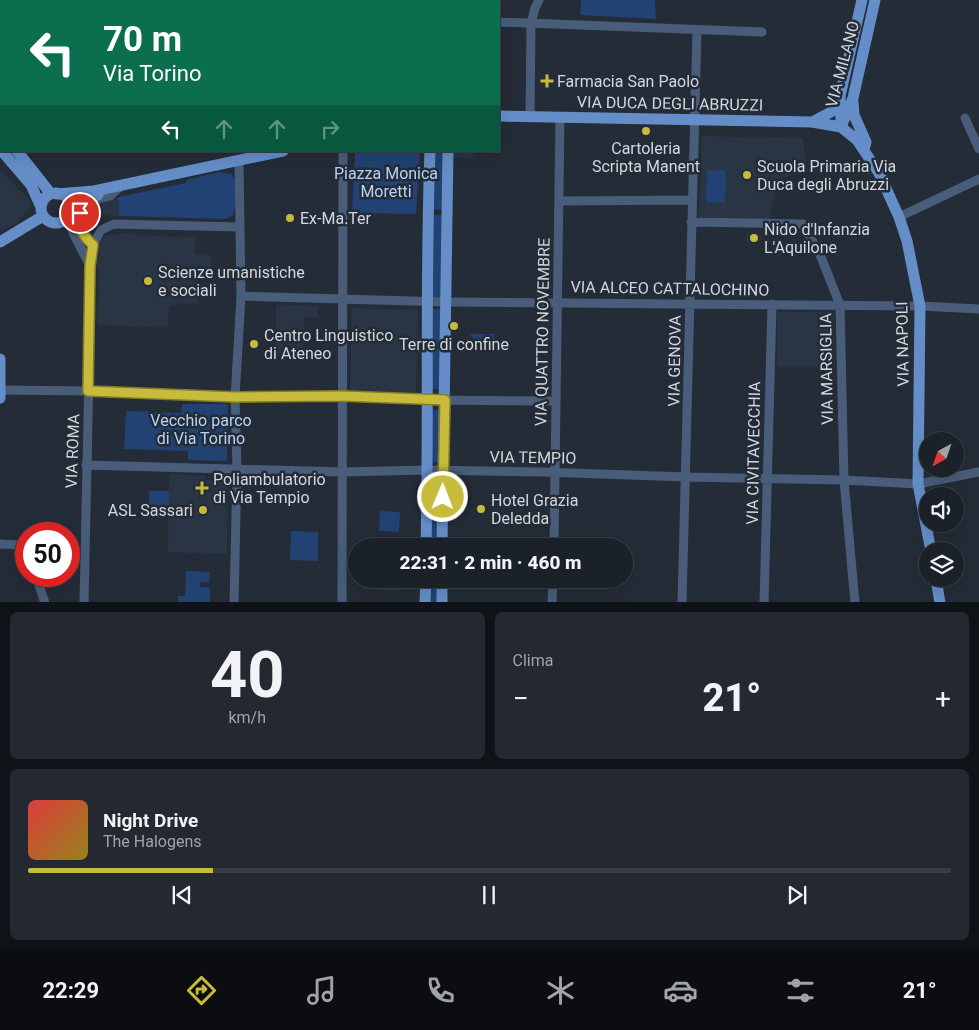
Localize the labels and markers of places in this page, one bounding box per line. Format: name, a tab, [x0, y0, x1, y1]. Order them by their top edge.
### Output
place label: Farmacia San Paolo	[557, 72, 699, 91]
marker: Farmacia San Paolo	[541, 75, 553, 87]
marker: Cartoleria Scripta Manent	[640, 125, 652, 137]
place label: Cartoleria Scripta Manent	[592, 139, 700, 176]
place label: Scuola Primaria Via Duca degli Abruzzi	[757, 157, 896, 194]
marker: Scuola Primaria Via Duca degli Abruzzi	[741, 169, 753, 181]
pin	[59, 192, 101, 234]
place label: Ex-Ma.Ter	[300, 209, 372, 228]
marker: Ex-Ma.Ter	[284, 212, 296, 224]
place label: Nido d'Infanzia L'Aquilone	[764, 220, 870, 257]
marker: Nido d'Infanzia L'Aquilone	[748, 232, 760, 244]
place label: Scienze umanistiche e sociali	[158, 263, 305, 300]
marker: Scienze umanistiche e sociali	[142, 275, 154, 287]
marker: Terre di confine	[448, 320, 460, 332]
place label: Centro Linguistico di Ateneo	[264, 326, 393, 363]
place label: Terre di confine	[399, 335, 509, 354]
marker: Centro Linguistico di Ateneo	[248, 338, 260, 350]
place label: Poliambulatorio di Via Tempio	[213, 470, 326, 507]
marker: Poliambulatorio di Via Tempio	[195, 481, 209, 495]
place label: Hotel Grazia Deledda	[491, 491, 578, 528]
place label: ASL Sassari	[108, 501, 193, 520]
marker: Hotel Grazia Deledda	[475, 503, 487, 515]
marker: ASL Sassari	[197, 504, 209, 516]

